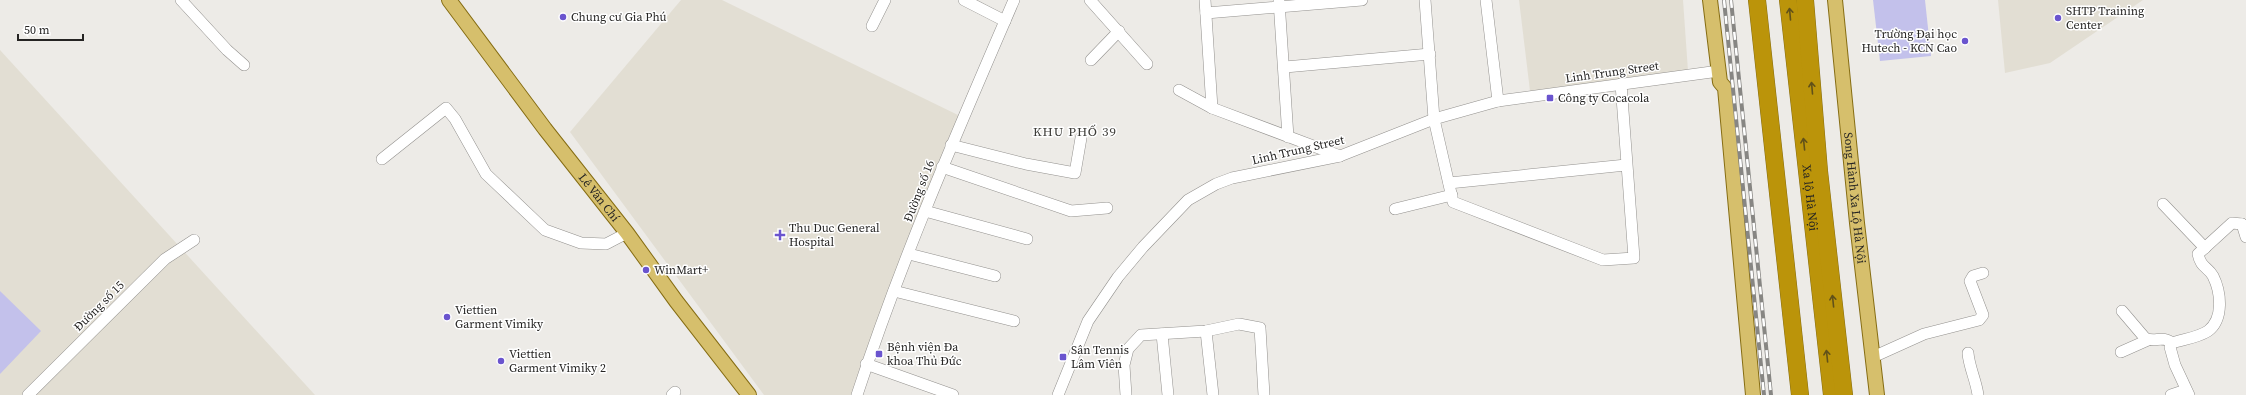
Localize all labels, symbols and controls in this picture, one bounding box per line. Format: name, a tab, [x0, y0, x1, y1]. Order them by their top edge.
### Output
place label: SHTP Training Center	[2066, 3, 2144, 33]
one-way arrow	[1786, 8, 1793, 21]
place label: Chung cư Gia Phú	[571, 9, 667, 25]
marker: Chung cư Gia Phú	[558, 12, 568, 22]
marker: SHTP Training Center	[2053, 13, 2063, 23]
scale bar	[18, 16, 83, 42]
text: 50 m	[24, 22, 50, 38]
place label: Trường Đại học Hutech - KCN Cao	[1861, 26, 1957, 56]
marker: Trường Đại học Hutech - KCN Cao	[1960, 36, 1970, 46]
street label: Linh Trung Street	[1564, 58, 1660, 86]
one-way arrow	[1809, 82, 1816, 95]
place label: Công ty Cocacola	[1558, 90, 1650, 106]
marker: Công ty Cocacola	[1545, 93, 1555, 103]
district label: KHU PHỐ 39	[1033, 123, 1117, 140]
street label: Linh Trung Street	[1250, 132, 1346, 168]
street label: Song Hành Xa Lộ Hà Nội	[1840, 132, 1870, 265]
one-way arrow	[1800, 137, 1808, 150]
street label: Đường số 16	[900, 158, 938, 224]
street label: Xa lộ Hà Nội	[1798, 164, 1822, 232]
street label: Lê Văn Chí	[575, 170, 623, 225]
place label: Thu Duc General Hospital	[789, 220, 880, 250]
marker: Thu Duc General Hospital	[774, 229, 786, 241]
place label: WinMart+	[654, 262, 709, 278]
marker: WinMart+	[641, 265, 651, 275]
street label: Đường số 15	[70, 277, 128, 335]
one-way arrow	[1830, 295, 1837, 308]
place label: Viettien Garment Vimiky	[455, 302, 544, 332]
marker: Viettien Garment Vimiky	[442, 312, 452, 322]
place label: Bệnh viện Đa khoa Thủ Đức	[887, 339, 962, 369]
place label: Sân Tennis Lâm Viên	[1071, 342, 1129, 372]
place label: Viettien Garment Vimiky 2	[509, 346, 606, 376]
marker: Bệnh viện Đa khoa Thủ Đức	[874, 349, 884, 359]
one-way arrow	[1823, 350, 1831, 363]
marker: Sân Tennis Lâm Viên	[1058, 352, 1068, 362]
marker: Viettien Garment Vimiky 2	[496, 356, 506, 366]

